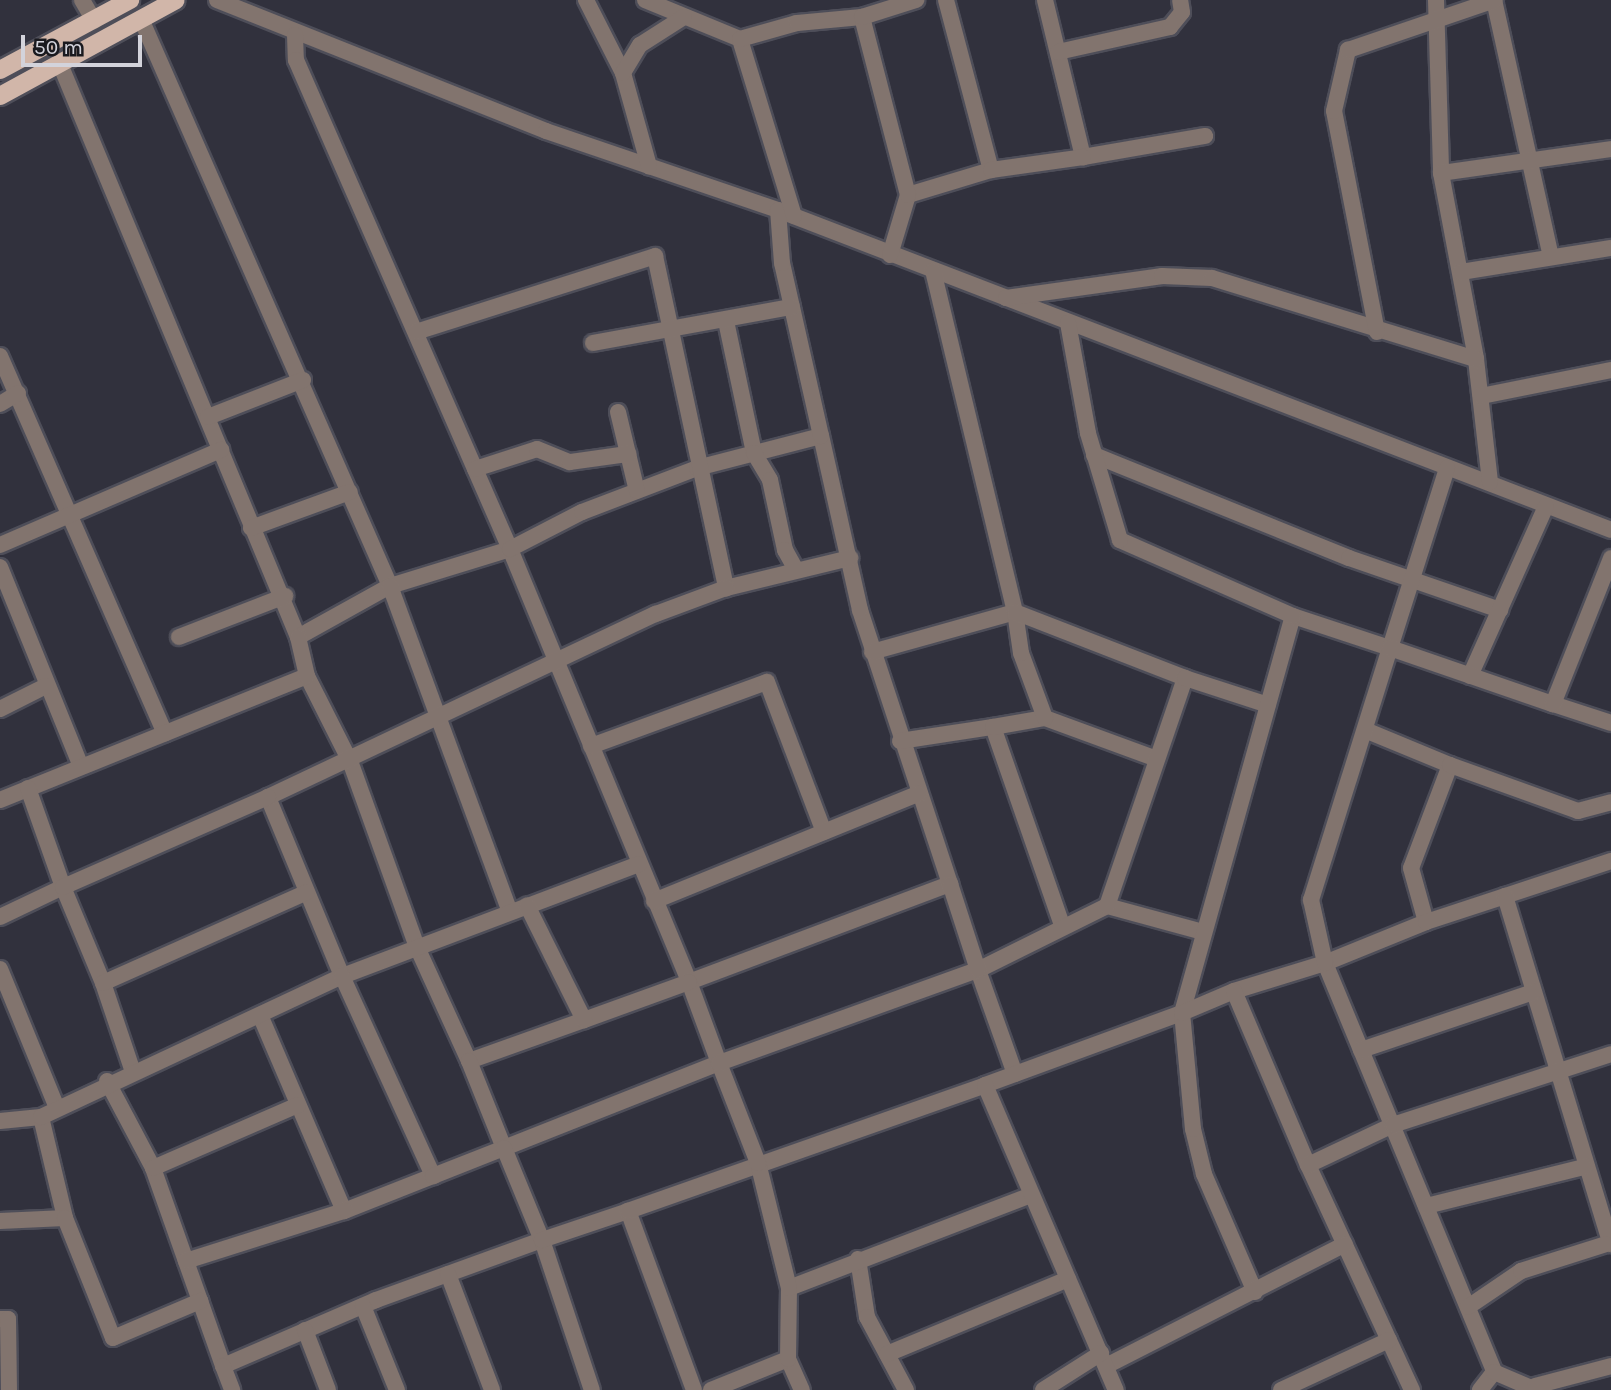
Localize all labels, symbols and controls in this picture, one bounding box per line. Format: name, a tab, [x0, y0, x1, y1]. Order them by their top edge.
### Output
scale bar	[24, 21, 145, 65]
text: 50 m	[34, 35, 83, 59]

